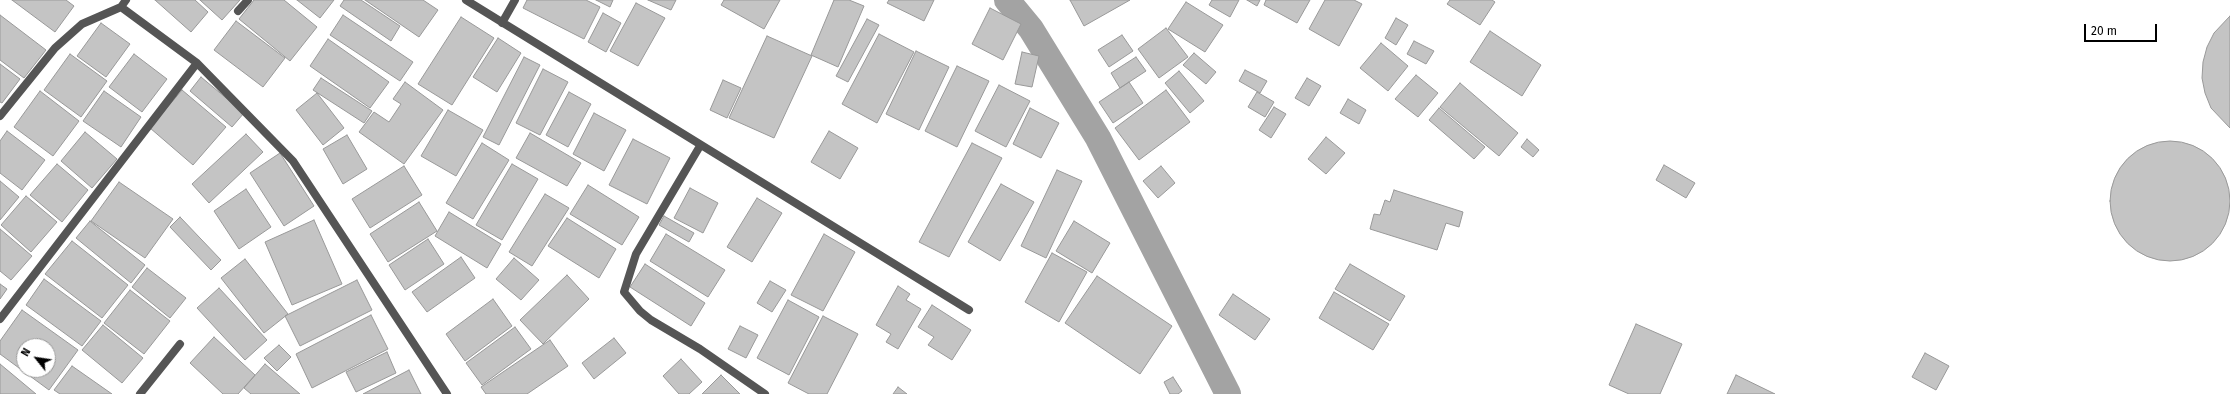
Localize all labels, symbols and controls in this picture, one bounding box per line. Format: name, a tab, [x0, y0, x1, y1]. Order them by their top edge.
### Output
scale bar	[2086, 16, 2159, 42]
text: 20 m	[2091, 24, 2117, 38]
north arrow	[16, 338, 56, 378]
text: N	[19, 346, 33, 359]

